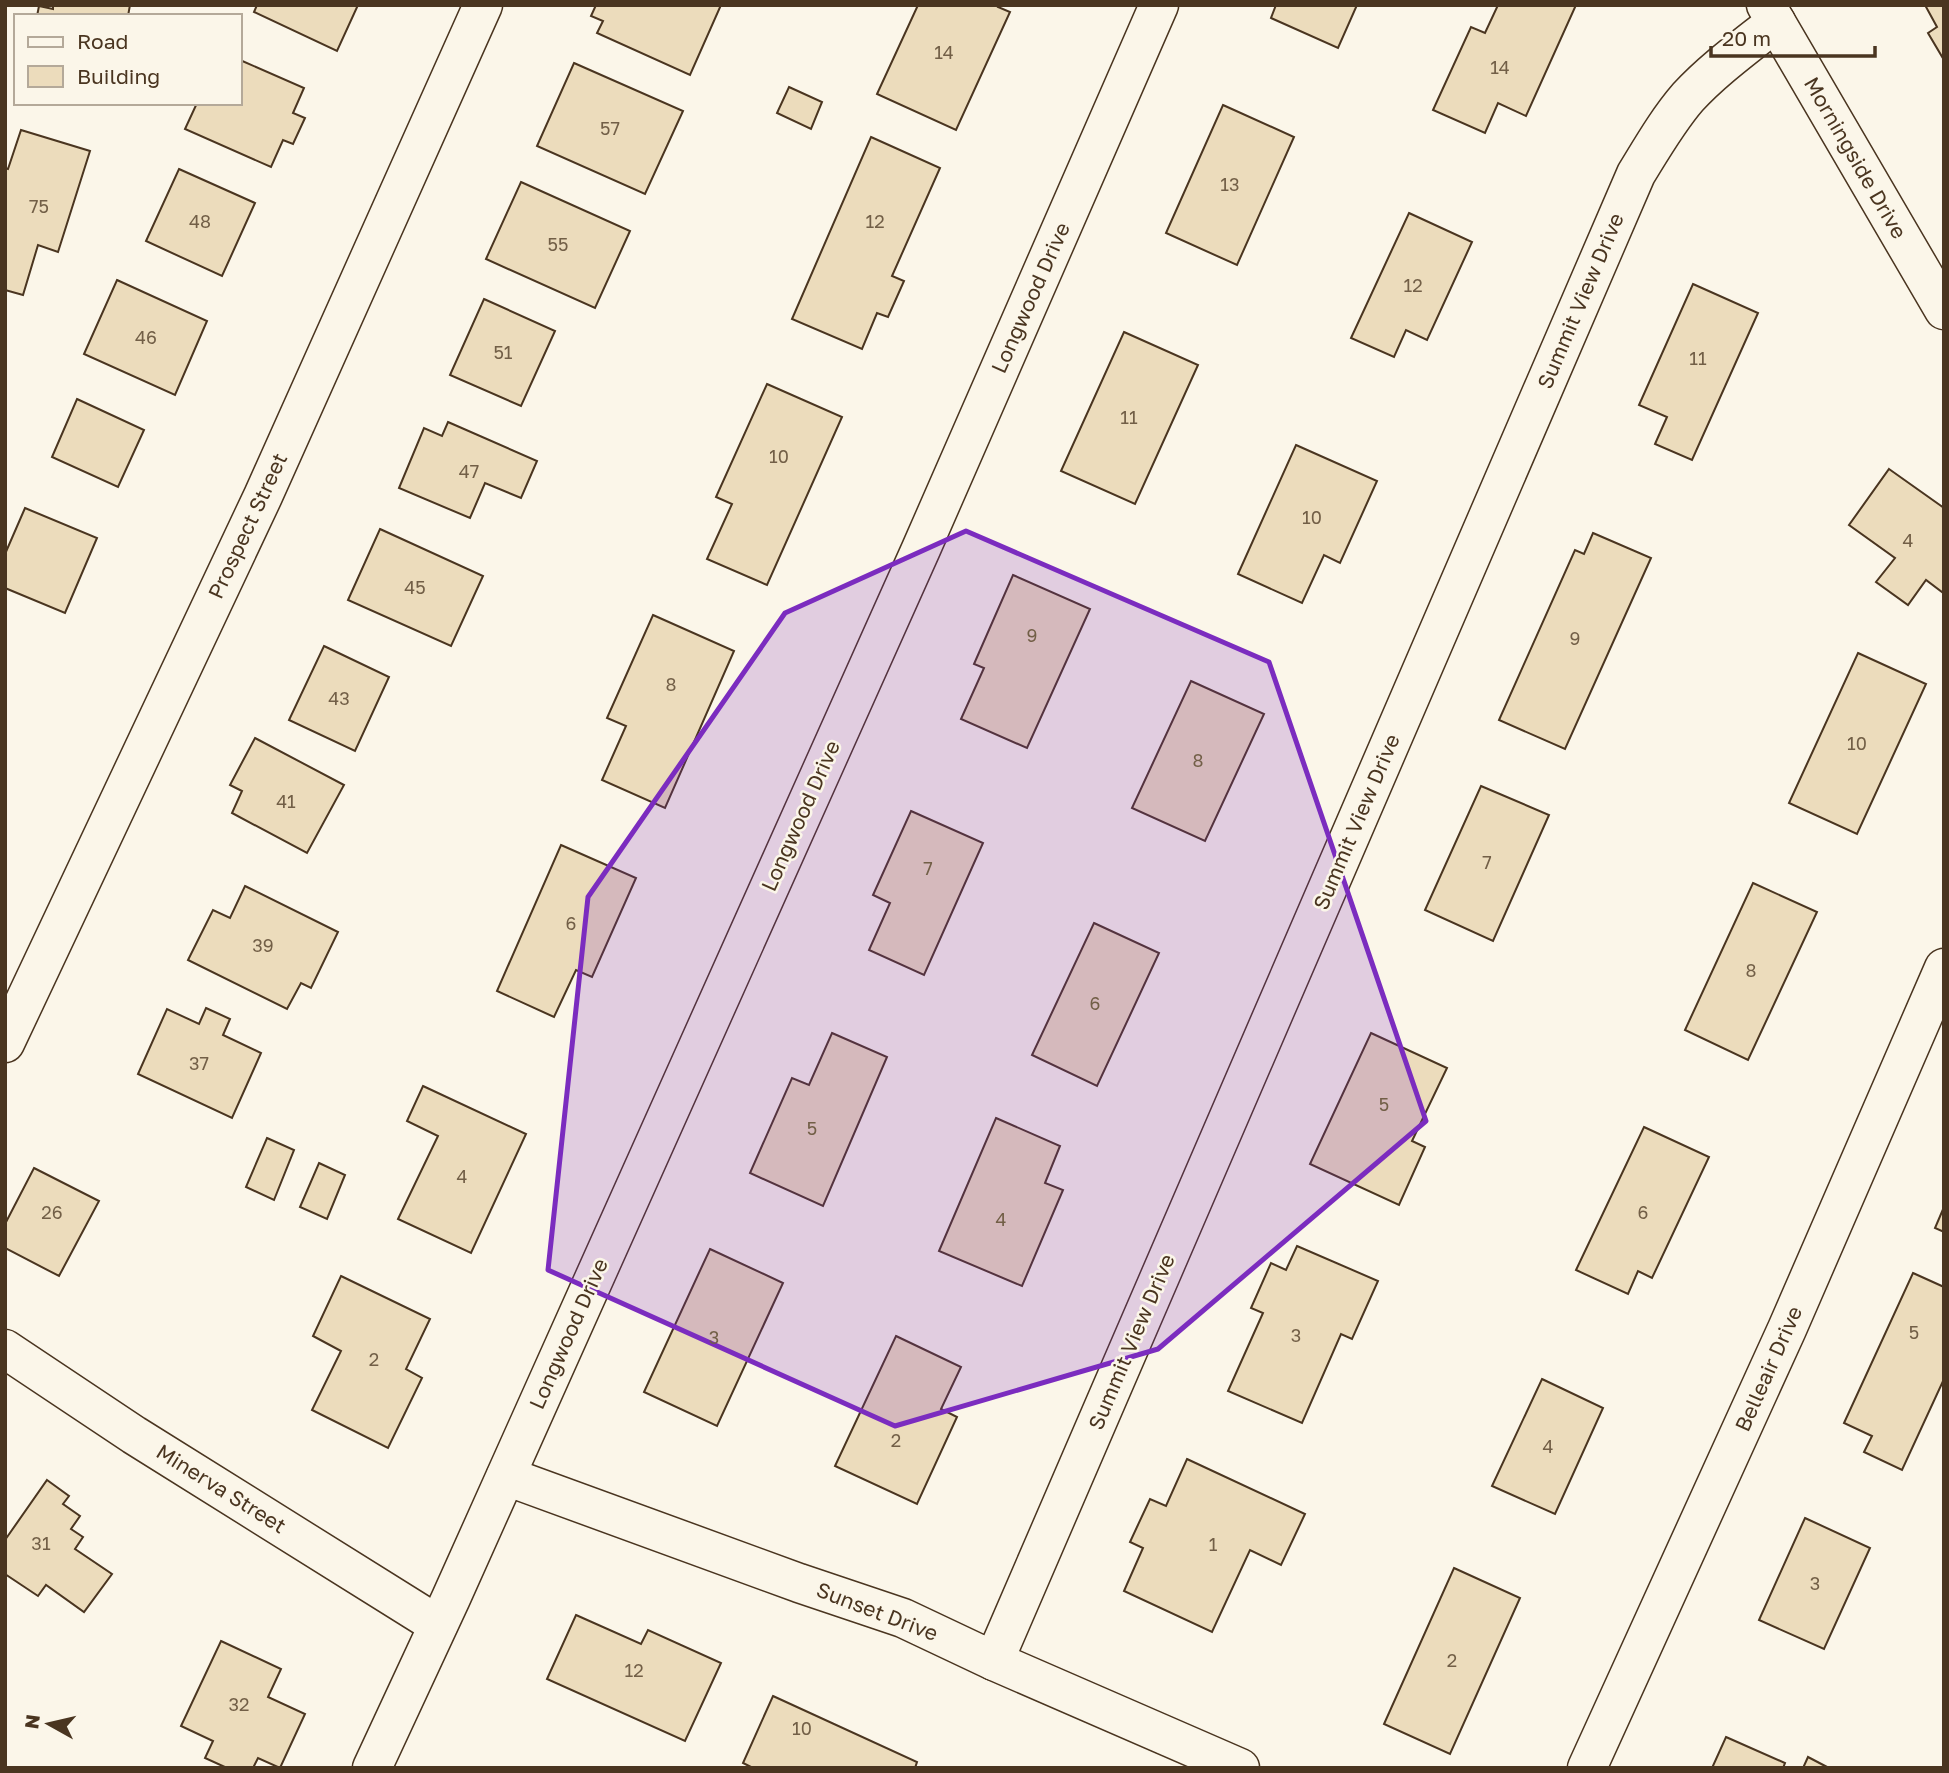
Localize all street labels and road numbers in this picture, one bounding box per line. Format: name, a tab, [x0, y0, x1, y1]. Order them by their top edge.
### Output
street label: Morningside Drive	[1799, 72, 1913, 243]
street label: Summit View Drive	[1531, 209, 1629, 392]
street label: Longwood Drive	[985, 218, 1075, 377]
street label: Prospect Street	[202, 449, 292, 603]
street label: Summit View Drive	[1307, 730, 1405, 913]
street label: Longwood Drive	[755, 736, 845, 895]
street label: Summit View Drive	[1082, 1250, 1180, 1433]
street label: Longwood Drive	[523, 1254, 613, 1413]
street label: Belleair Drive	[1729, 1302, 1807, 1435]
street label: Minerva Street	[152, 1438, 291, 1538]
street label: Sunset Drive	[813, 1576, 942, 1646]

